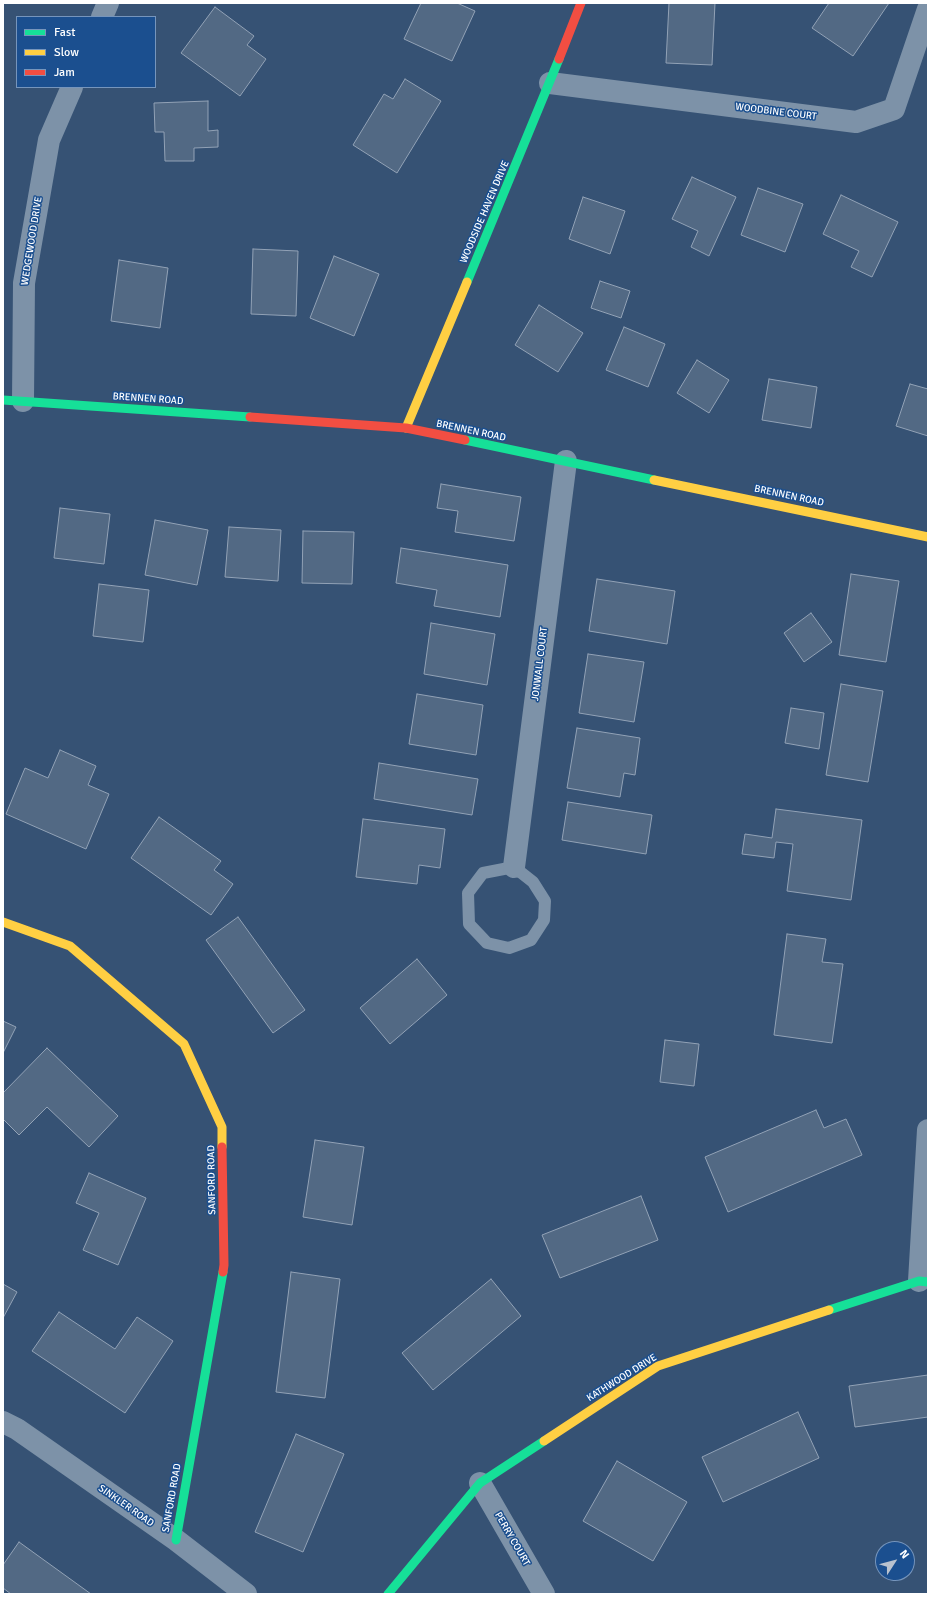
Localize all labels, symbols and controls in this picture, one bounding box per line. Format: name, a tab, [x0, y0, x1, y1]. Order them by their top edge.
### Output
legend	[16, 16, 156, 88]
text: Fast	[54, 25, 75, 40]
text: Slow	[54, 45, 79, 60]
text: Jam	[54, 65, 75, 80]
street label: WOODBINE COURT	[735, 101, 817, 123]
street label: WOODSIDE HAVEN DRIVE	[458, 159, 512, 265]
street label: WEDGEWOOD DRIVE	[19, 196, 45, 286]
street label: BRENNEN ROAD	[112, 391, 184, 407]
street label: BRENNEN ROAD	[435, 418, 507, 444]
street label: BRENNEN ROAD	[753, 483, 825, 509]
street label: JONWALL COURT	[529, 626, 551, 702]
street label: SANFORD ROAD	[205, 1145, 219, 1215]
street label: KATHWOOD DRIVE	[585, 1352, 659, 1404]
street label: SANFORD ROAD	[160, 1463, 184, 1533]
street label: SINKLER ROAD	[96, 1482, 156, 1530]
street label: PERRY COURT	[492, 1510, 532, 1568]
north arrow	[875, 1541, 915, 1581]
text: N	[897, 1547, 912, 1561]

